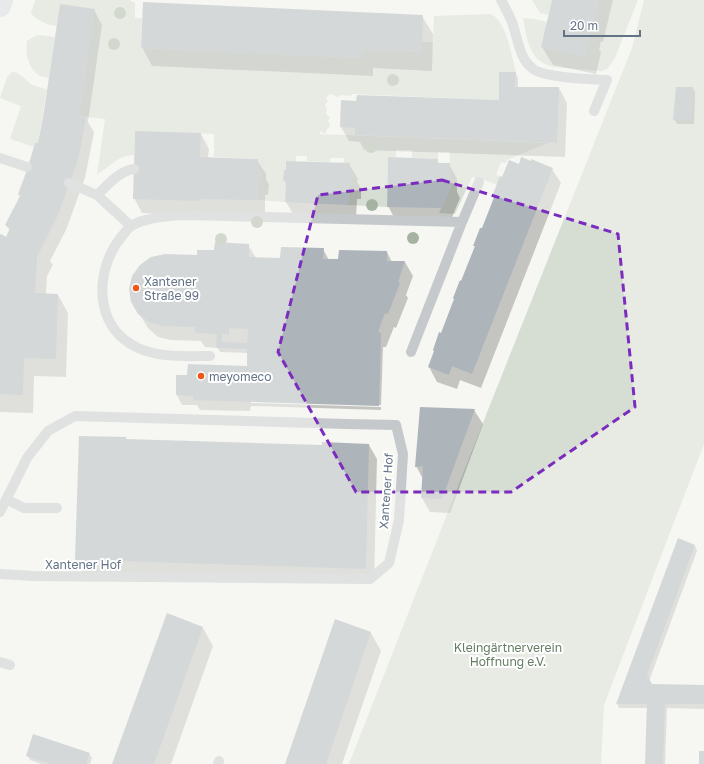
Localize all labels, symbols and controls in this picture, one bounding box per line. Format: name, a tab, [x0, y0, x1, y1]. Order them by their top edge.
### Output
scale bar	[564, 12, 640, 38]
text: 20 m	[570, 18, 598, 33]
place label: Xantener Straße 99	[144, 274, 199, 303]
marker: Xantener Straße 99	[131, 283, 141, 293]
place label: meyomeco	[209, 369, 271, 384]
marker: meyomeco	[196, 371, 206, 381]
street label: Xantener Hof	[376, 452, 396, 530]
street label: Xantener Hof	[45, 557, 122, 572]
park label: Kleingärtnerverein Hoffnung e.V.	[454, 640, 562, 669]

